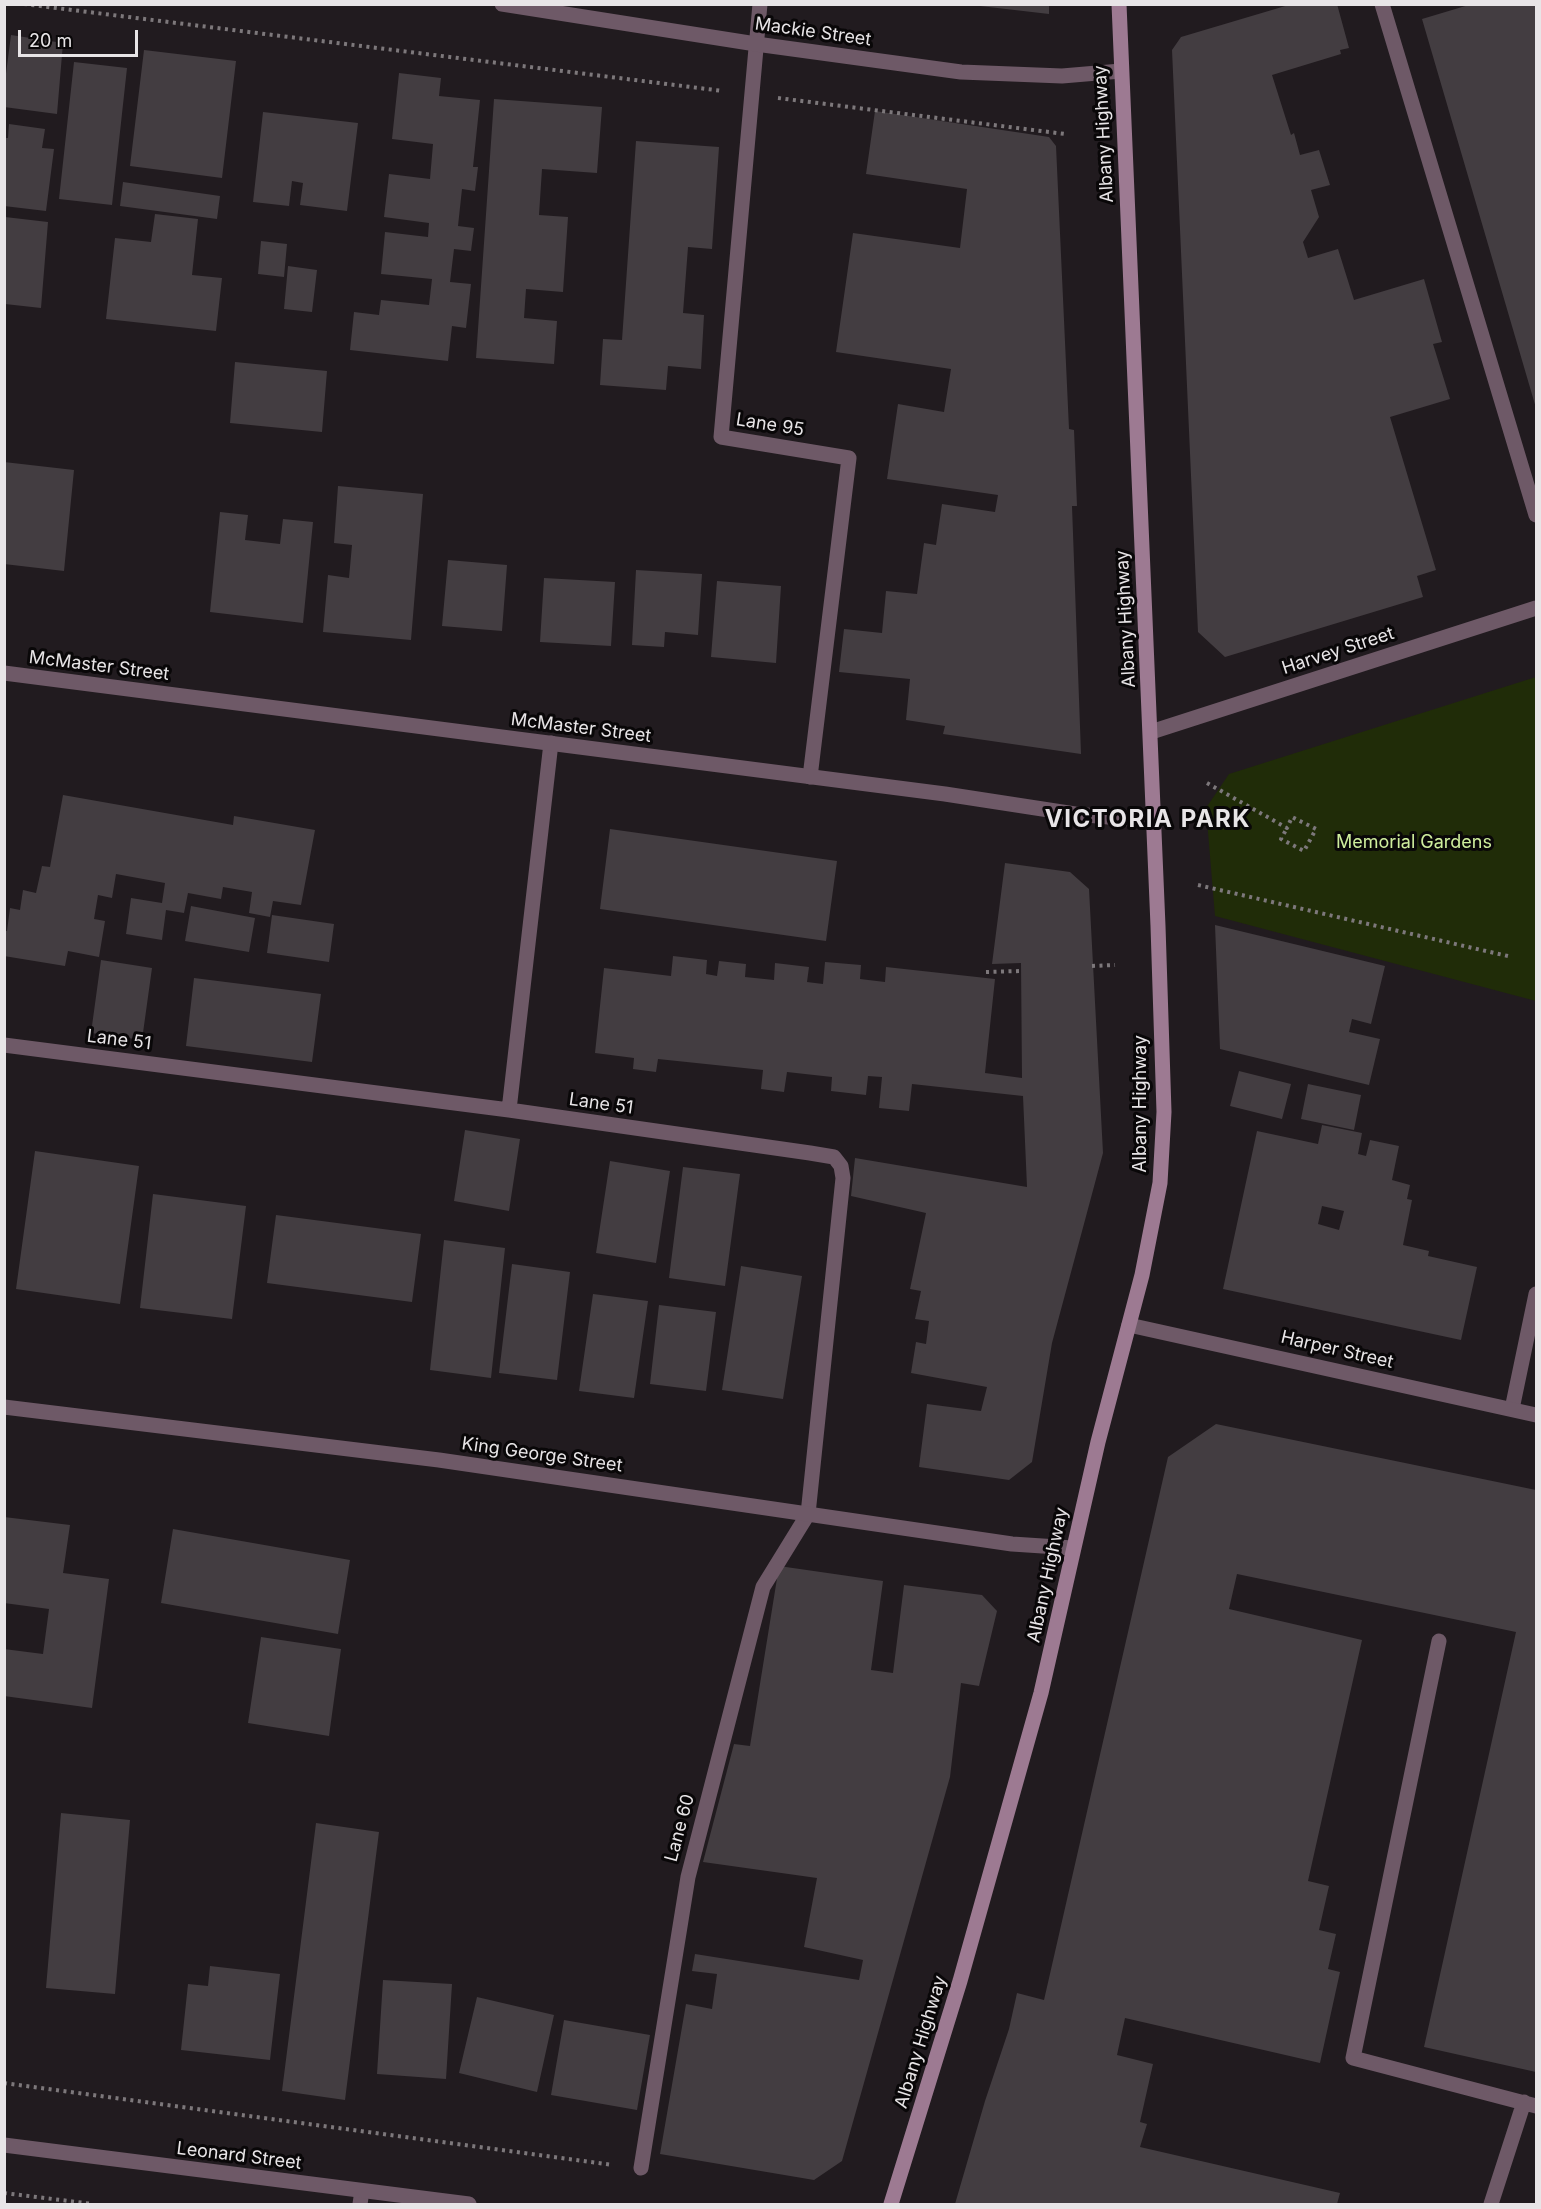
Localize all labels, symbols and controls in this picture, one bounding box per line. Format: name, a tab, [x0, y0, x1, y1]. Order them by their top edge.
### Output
street label: Mackie Street	[753, 13, 873, 51]
scale bar	[21, 18, 141, 56]
text: 20 m	[29, 30, 72, 51]
street label: Albany Highway	[1090, 65, 1118, 203]
street label: Lane 95	[734, 409, 806, 441]
street label: Albany Highway	[1112, 550, 1140, 688]
street label: Harvey Street	[1279, 623, 1397, 679]
street label: McMaster Street	[28, 647, 170, 685]
street label: McMaster Street	[510, 709, 652, 747]
district label: VICTORIA PARK	[1045, 806, 1251, 834]
park label: Memorial Gardens	[1336, 832, 1492, 854]
street label: Lane 51	[86, 1025, 152, 1055]
street label: Albany Highway	[1130, 1035, 1152, 1173]
street label: Lane 51	[567, 1089, 635, 1119]
street label: Harper Street	[1279, 1327, 1395, 1373]
street label: King George Street	[460, 1433, 624, 1477]
street label: Albany Highway	[1023, 1505, 1073, 1645]
street label: Lane 60	[661, 1792, 699, 1864]
street label: Albany Highway	[891, 1973, 951, 2111]
street label: Leonard Street	[175, 2138, 303, 2174]

